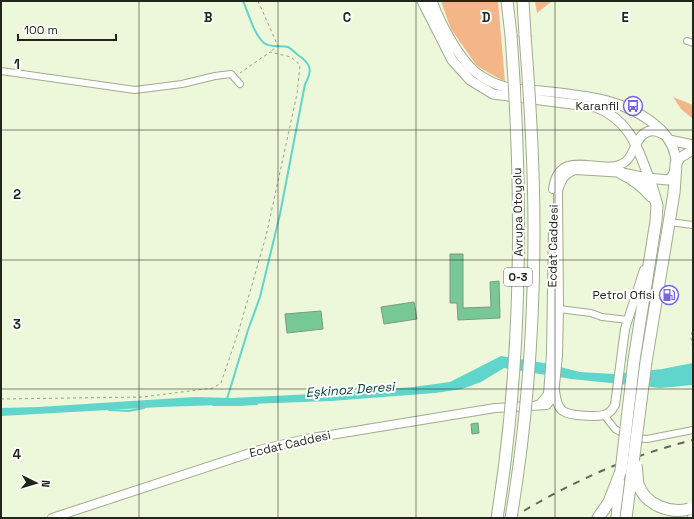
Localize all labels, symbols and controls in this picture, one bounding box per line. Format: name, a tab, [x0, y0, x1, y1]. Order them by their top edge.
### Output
text: B	[204, 9, 213, 26]
text: C	[343, 9, 351, 26]
text: D	[482, 9, 491, 26]
text: E	[621, 9, 629, 26]
scale bar	[18, 16, 116, 42]
text: 100 m	[24, 22, 58, 38]
text: 1	[14, 56, 20, 73]
bus stop icon: Karanfil	[622, 95, 644, 117]
place label: Karanfil	[575, 98, 619, 114]
street label: Avrupa Otoyolu	[509, 167, 527, 257]
text: 2	[13, 186, 21, 203]
street label: Ecdat Caddesi	[544, 204, 562, 288]
road number: O-3	[504, 268, 532, 286]
fuel station icon: Petrol Ofisi	[658, 284, 680, 306]
place label: Petrol Ofisi	[593, 287, 655, 303]
text: 3	[13, 316, 21, 333]
water label: Eşkinoz Deresi	[305, 378, 397, 401]
street label: Ecdat Caddesi	[248, 427, 332, 461]
text: 4	[13, 446, 21, 463]
north arrow	[16, 463, 56, 503]
text: N	[39, 480, 53, 488]

